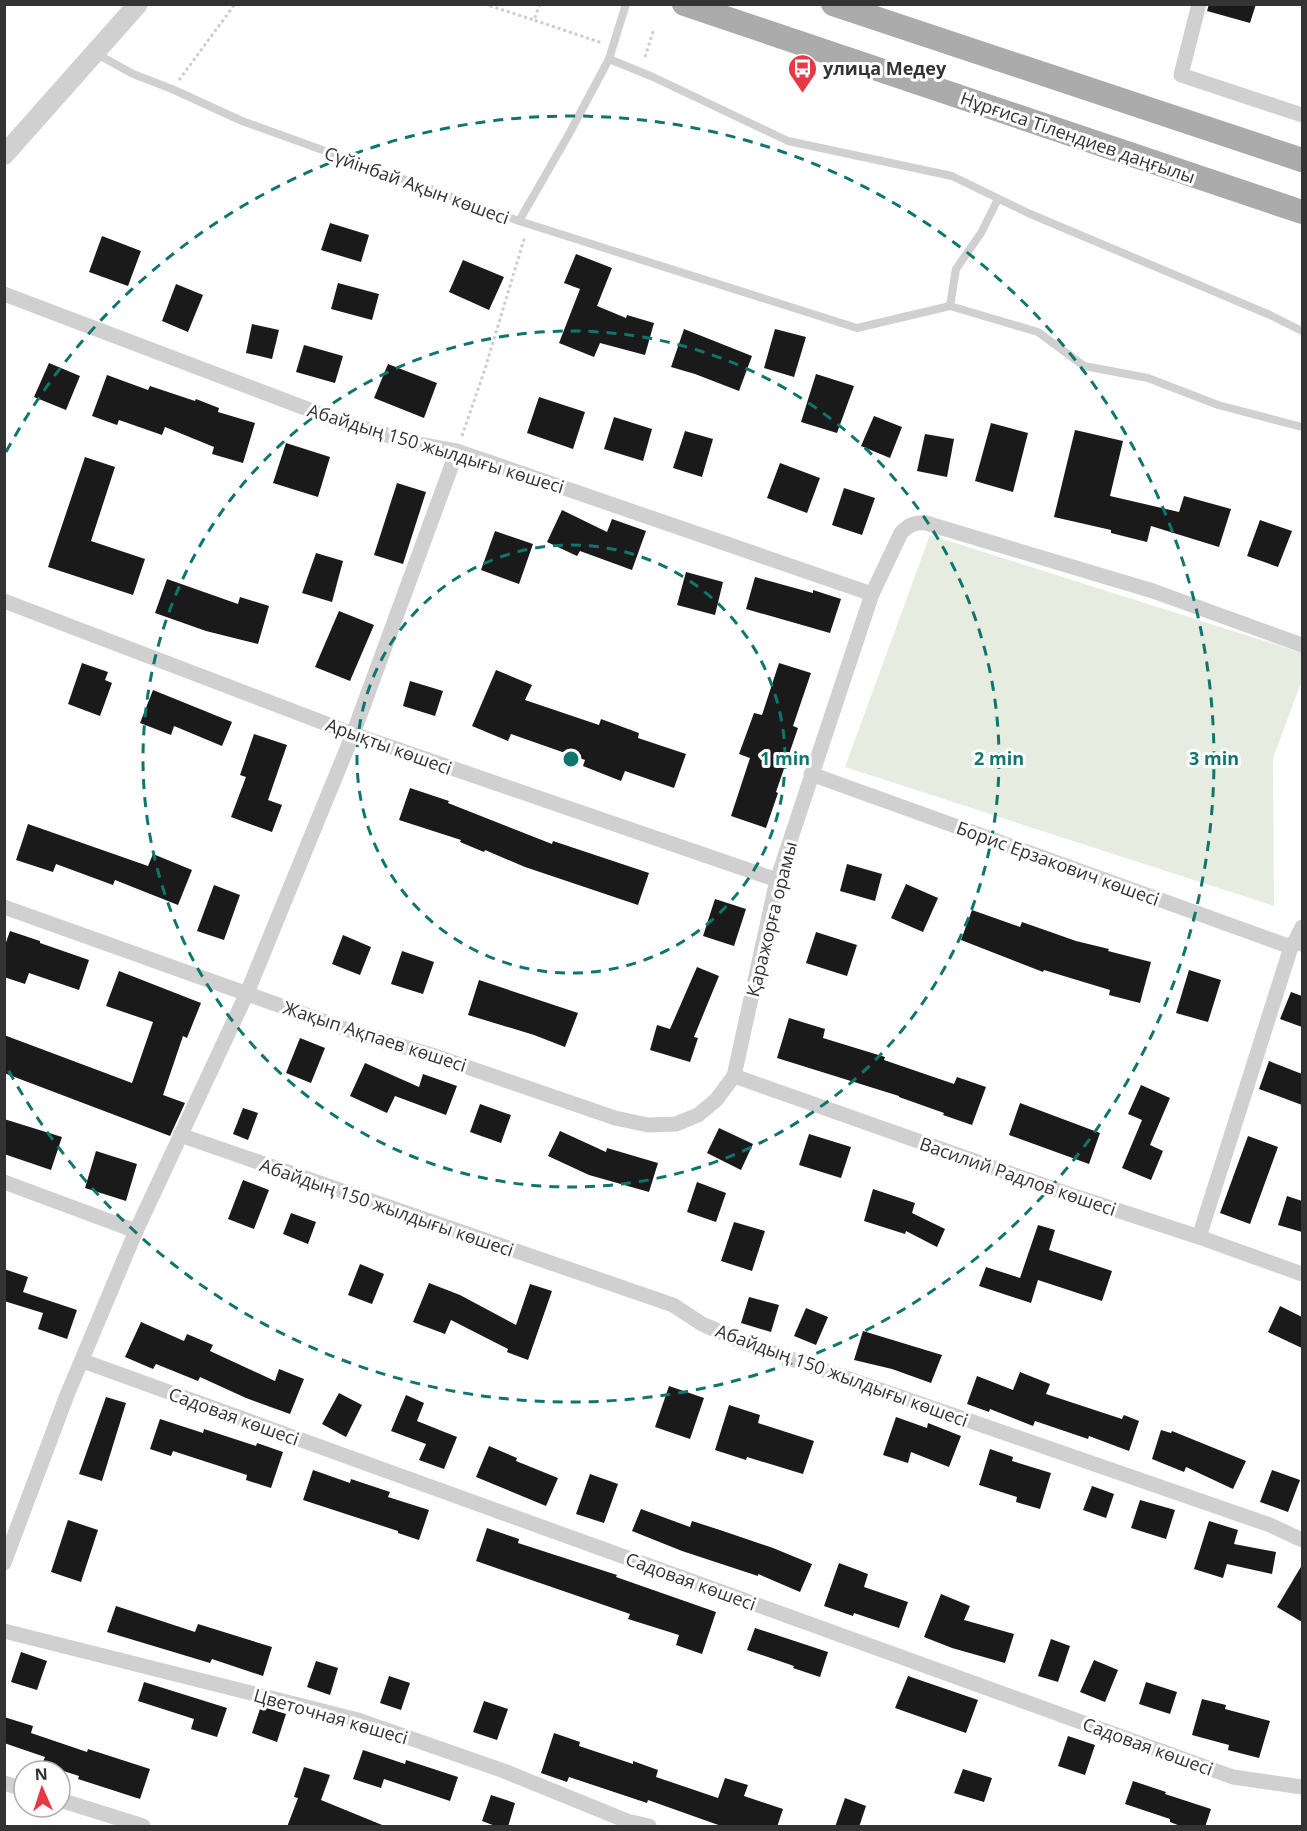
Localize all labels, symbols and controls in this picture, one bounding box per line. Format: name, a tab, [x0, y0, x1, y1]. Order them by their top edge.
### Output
bus stop icon: улица Медеу	[786, 52, 818, 94]
place label: улица Медеу	[823, 56, 947, 80]
street label: Нұрғиса Тілендиев даңғылы	[957, 85, 1199, 189]
street label: Сүйінбай Ақын көшесі	[321, 140, 513, 230]
street label: Абайдың 150 жылдығы көшесі	[305, 398, 567, 498]
street label: Арықты көшесі	[323, 712, 455, 780]
text: 1 min	[760, 746, 810, 770]
text: 2 min	[974, 746, 1024, 770]
text: 3 min	[1189, 746, 1239, 770]
centre of rings	[561, 749, 581, 769]
street label: Борис Ерзакович көшесі	[953, 815, 1163, 911]
street label: Қаражорға орамы	[740, 839, 802, 999]
street label: Жақып Ақпаев көшесі	[280, 995, 470, 1077]
street label: Василий Радлов көшесі	[917, 1131, 1119, 1221]
street label: Абайдың 150 жылдығы көшесі	[257, 1152, 517, 1262]
street label: Абайдың 150 жылдығы көшесі	[713, 1318, 971, 1432]
street label: Садовая көшесі	[166, 1381, 302, 1451]
street label: Садовая көшесі	[623, 1546, 759, 1616]
street label: Цветочная көшесі	[251, 1682, 411, 1750]
street label: Садовая көшесі	[1080, 1711, 1216, 1781]
north arrow	[12, 1759, 72, 1819]
text: N	[34, 1763, 48, 1785]

